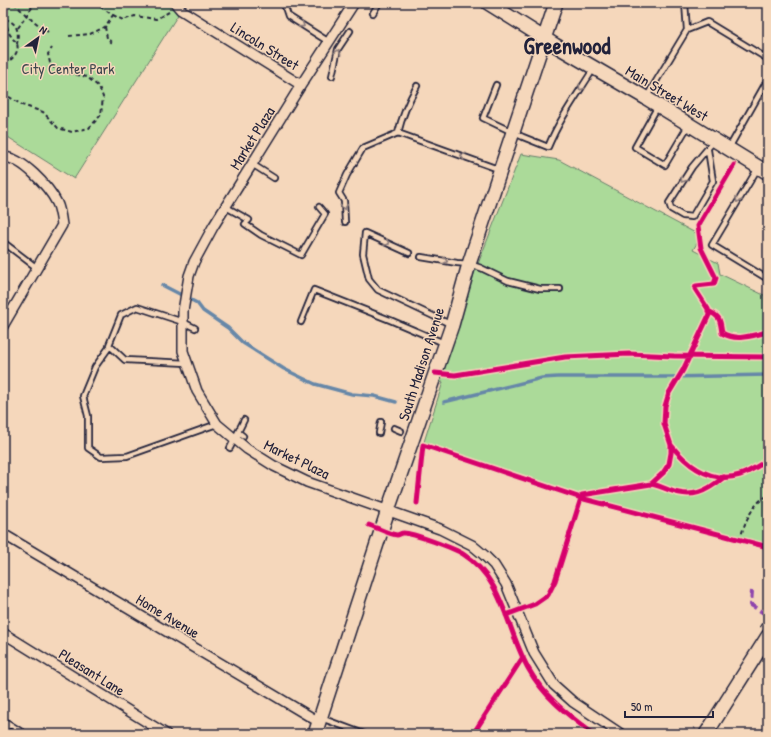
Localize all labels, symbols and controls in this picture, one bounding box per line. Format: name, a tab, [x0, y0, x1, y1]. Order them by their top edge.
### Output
street label: Lincoln Street	[227, 17, 304, 76]
north arrow	[18, 18, 58, 58]
one-way arrow	[298, 21, 305, 28]
text: N	[37, 22, 50, 37]
district label: Greenwood	[524, 30, 610, 61]
one-way arrow	[333, 49, 342, 56]
park label: City Center Park	[22, 58, 114, 79]
street label: Main Street West	[622, 60, 713, 126]
one-way arrow	[579, 83, 586, 90]
street label: Market Plaza	[224, 102, 280, 174]
one-way arrow	[460, 153, 467, 161]
one-way arrow	[681, 176, 688, 183]
one-way arrow	[736, 196, 743, 203]
one-way arrow	[339, 204, 348, 210]
one-way arrow	[383, 238, 390, 246]
one-way arrow	[442, 257, 448, 265]
street label: South Madison Avenue	[393, 305, 449, 423]
street label: Market Plaza	[261, 434, 334, 484]
street label: Home Avenue	[132, 589, 204, 643]
street label: Pleasant Lane	[55, 643, 129, 701]
scale bar	[625, 693, 713, 719]
text: 50 m	[631, 698, 652, 715]

